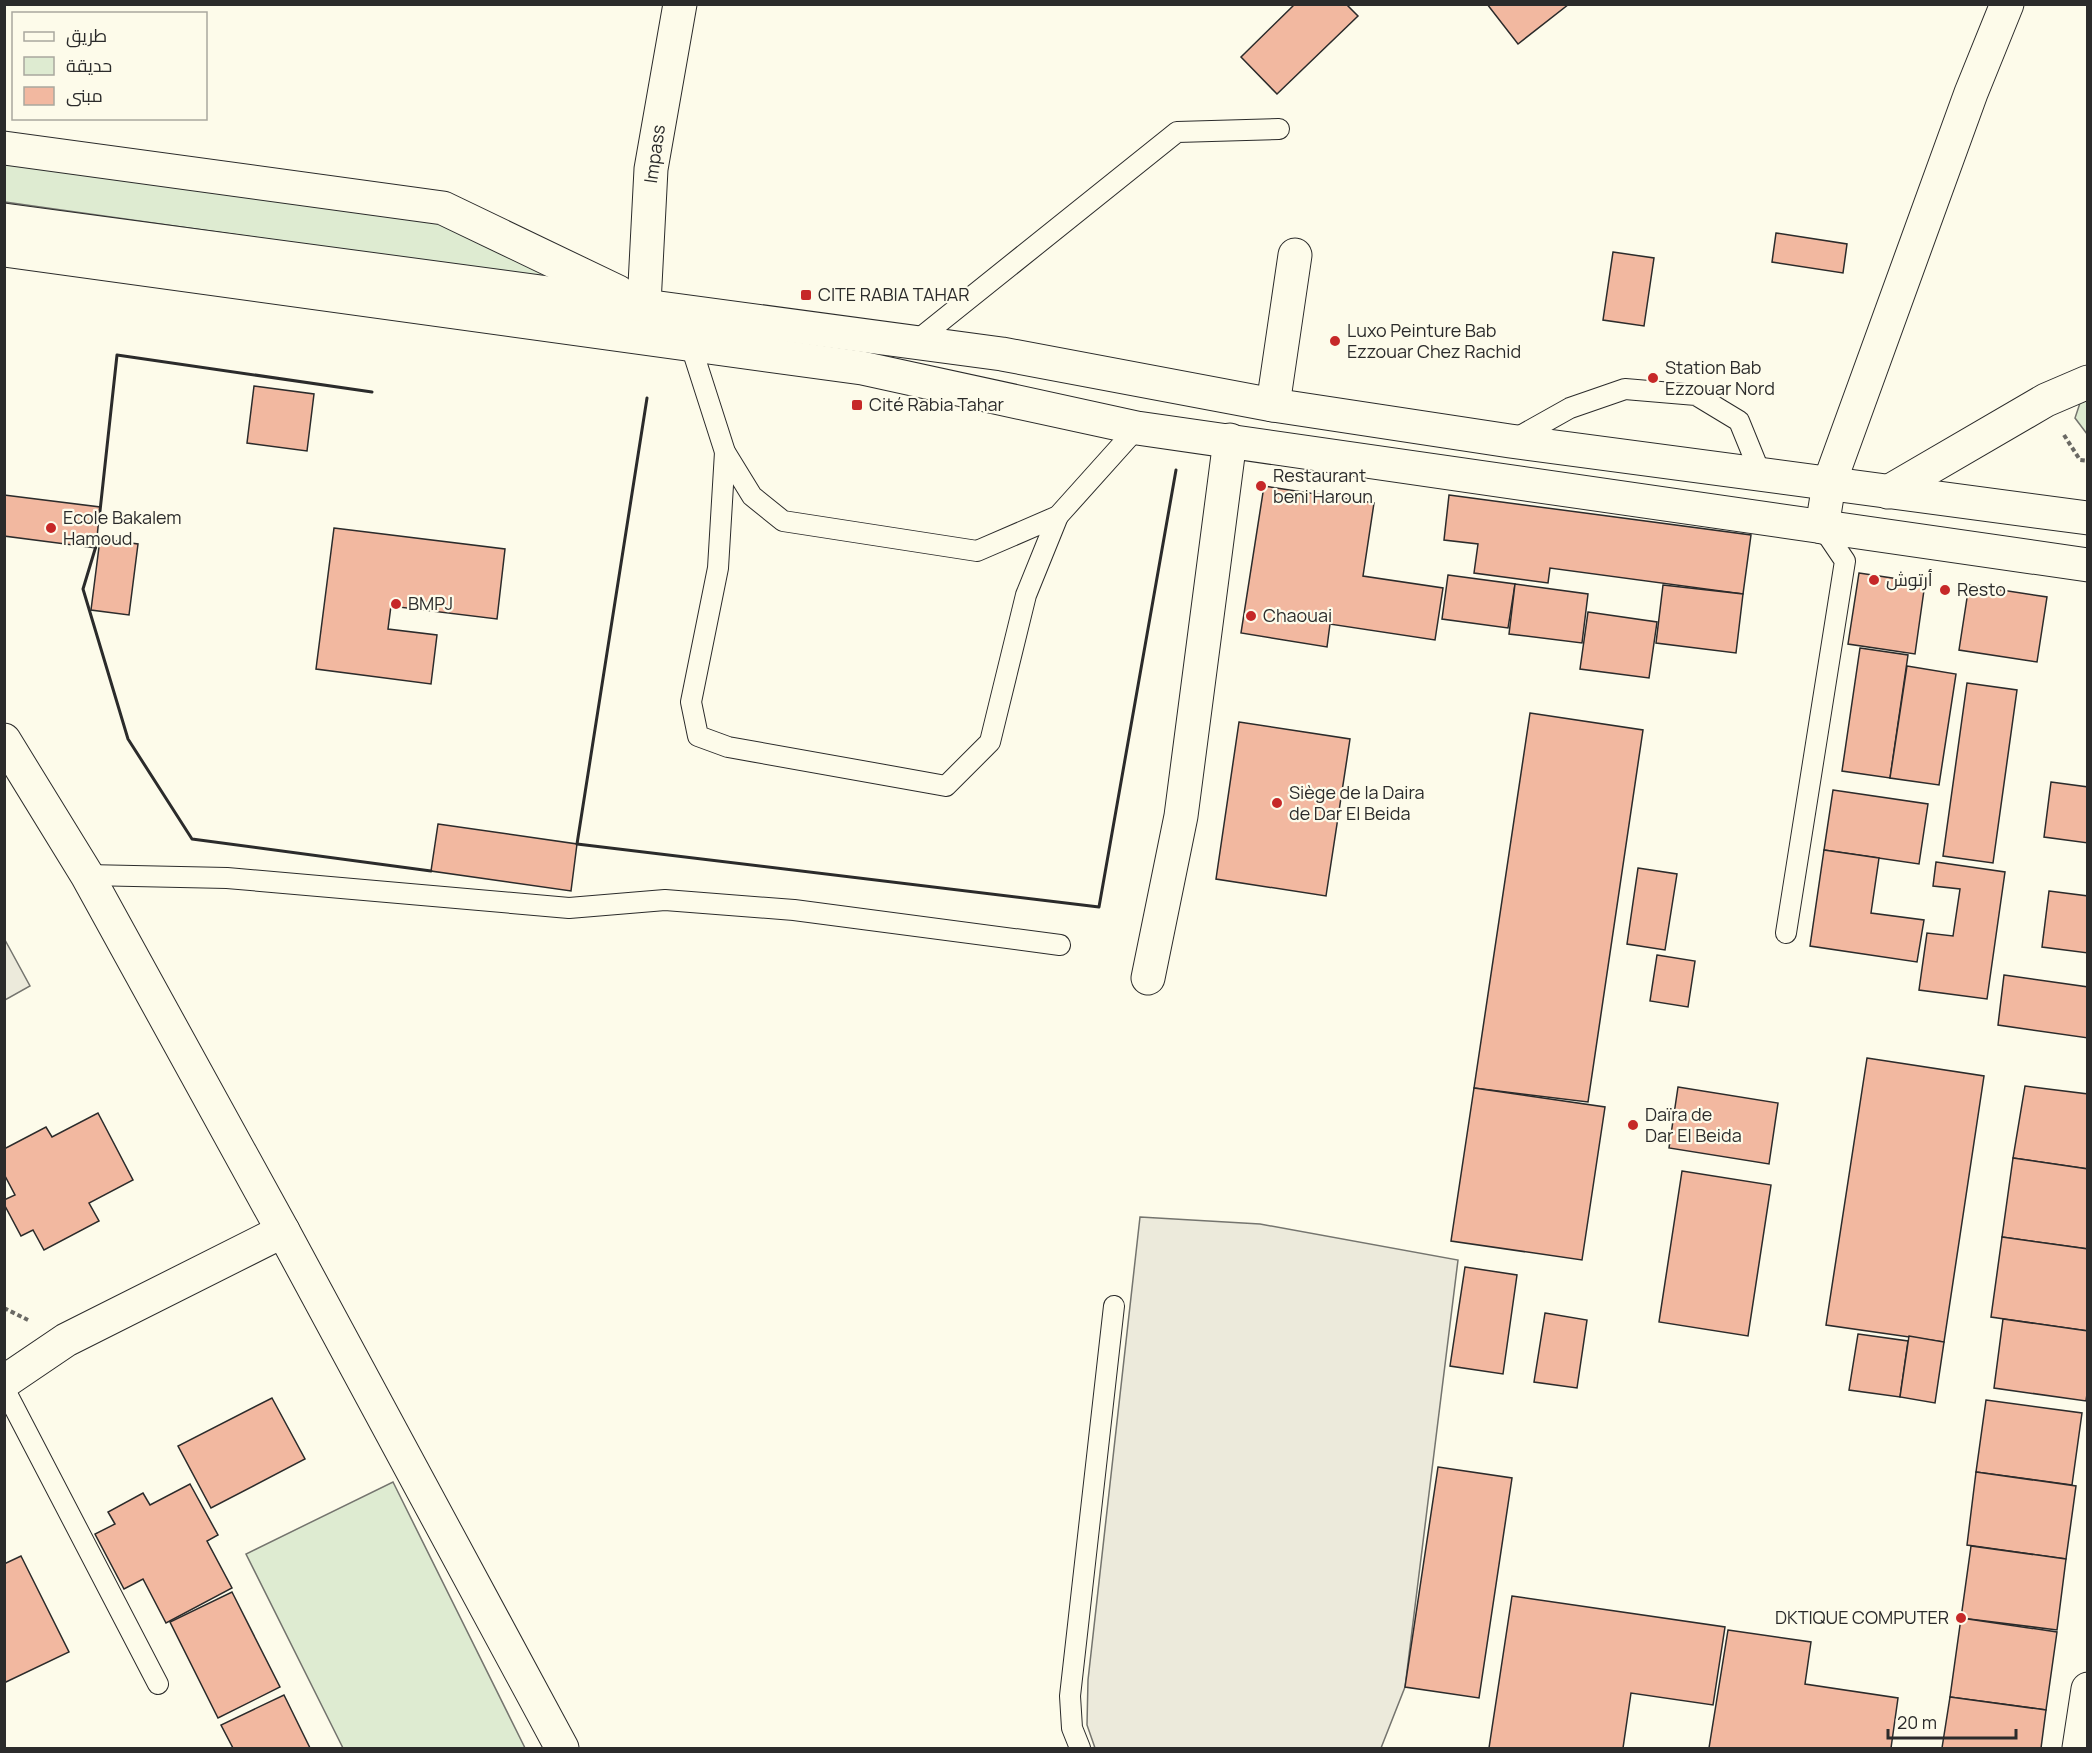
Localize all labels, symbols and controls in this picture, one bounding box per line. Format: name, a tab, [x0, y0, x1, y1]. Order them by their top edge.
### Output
legend	[12, 12, 207, 120]
text: طريق	[66, 23, 107, 48]
text: حديقة	[66, 53, 112, 77]
text: مبنى	[66, 83, 103, 107]
street label: Impass	[638, 123, 670, 185]
place label: CITE RABIA TAHAR	[818, 282, 970, 306]
marker: CITE RABIA TAHAR	[799, 288, 813, 302]
place label: Luxo Peinture Bab Ezzouar Chez Rachid	[1347, 318, 1521, 363]
marker: Luxo Peinture Bab Ezzouar Chez Rachid	[1328, 334, 1342, 348]
place label: Station Bab Ezzouar Nord	[1665, 355, 1775, 400]
marker: Station Bab Ezzouar Nord	[1646, 371, 1660, 385]
place label: Cité Rabia Tahar	[869, 392, 1004, 416]
marker: Cité Rabia Tahar	[850, 398, 864, 412]
place label: Restaurant beni Haroun	[1273, 463, 1373, 508]
marker: Restaurant beni Haroun	[1254, 479, 1268, 493]
place label: Ecole Bakalem Hamoud	[63, 505, 182, 550]
marker: Ecole Bakalem Hamoud	[44, 521, 58, 535]
place label: أرتوش	[1886, 567, 1933, 591]
marker: أرتوش	[1867, 573, 1881, 587]
place label: Resto	[1957, 577, 2006, 601]
marker: Resto	[1938, 583, 1952, 597]
place label: BMPJ	[408, 591, 453, 615]
marker: BMPJ	[389, 597, 403, 611]
place label: Chaouai	[1263, 603, 1332, 627]
marker: Chaouai	[1244, 609, 1258, 623]
place label: Siège de la Daira de Dar El Beida	[1289, 780, 1425, 825]
marker: Siège de la Daira de Dar El Beida	[1270, 796, 1284, 810]
place label: Daïra de Dar El Beida	[1645, 1102, 1742, 1147]
marker: Daïra de Dar El Beida	[1626, 1118, 1640, 1132]
place label: DKTIQUE COMPUTER	[1775, 1605, 1949, 1629]
marker: DKTIQUE COMPUTER	[1954, 1611, 1968, 1625]
scale bar	[1888, 1702, 2016, 1740]
text: 20 m	[1897, 1710, 1937, 1734]

